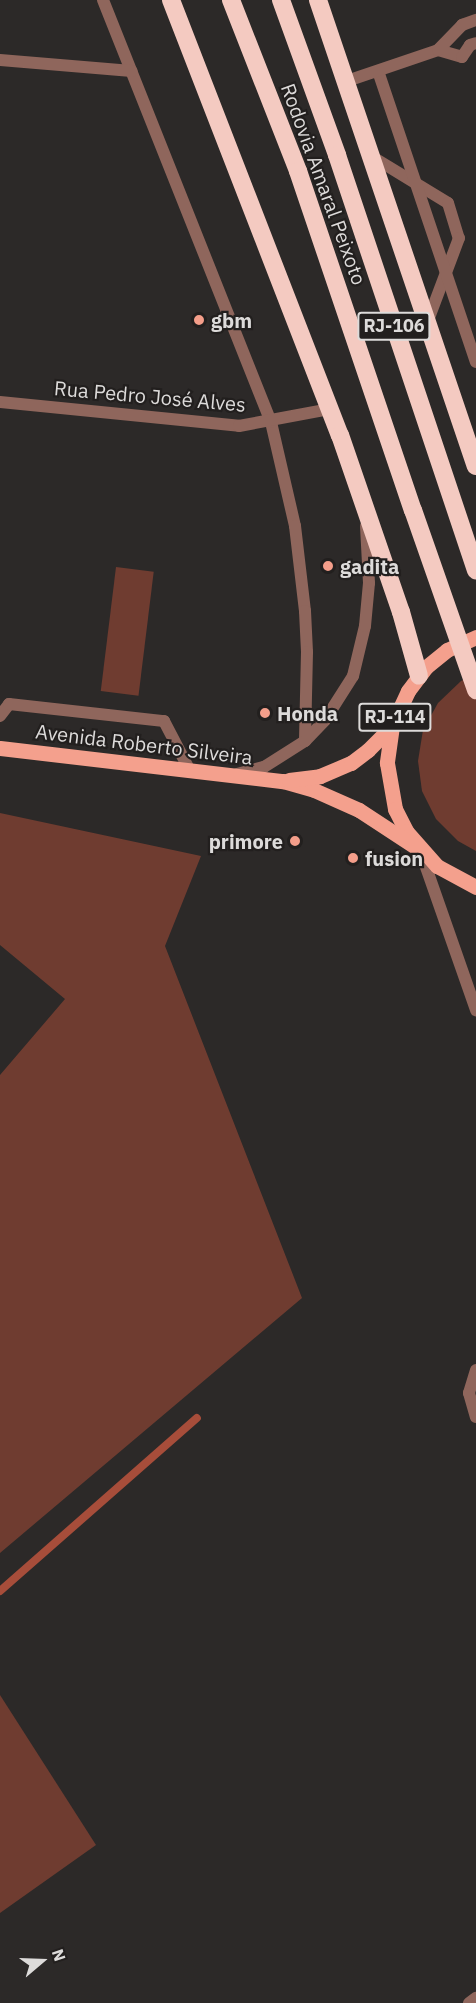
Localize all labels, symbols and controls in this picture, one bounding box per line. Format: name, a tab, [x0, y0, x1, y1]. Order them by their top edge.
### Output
street label: Rodovia Amaral Peixoto	[276, 80, 372, 288]
place label: gbm	[211, 308, 252, 332]
road number: RJ-106	[356, 311, 432, 341]
marker: gbm	[192, 313, 206, 327]
street label: Rua Pedro José Alves	[53, 376, 247, 416]
place label: gadita	[340, 554, 399, 578]
marker: gadita	[321, 559, 335, 573]
place label: Honda	[277, 701, 338, 725]
road number: RJ-114	[358, 702, 432, 732]
marker: Honda	[258, 706, 272, 720]
street label: Avenida Roberto Silveira	[34, 719, 254, 769]
place label: primore	[209, 829, 283, 853]
marker: primore	[288, 834, 302, 848]
place label: fusion	[365, 846, 423, 870]
marker: fusion	[346, 851, 360, 865]
north arrow	[12, 1931, 72, 1991]
text: N	[48, 1946, 70, 1964]

